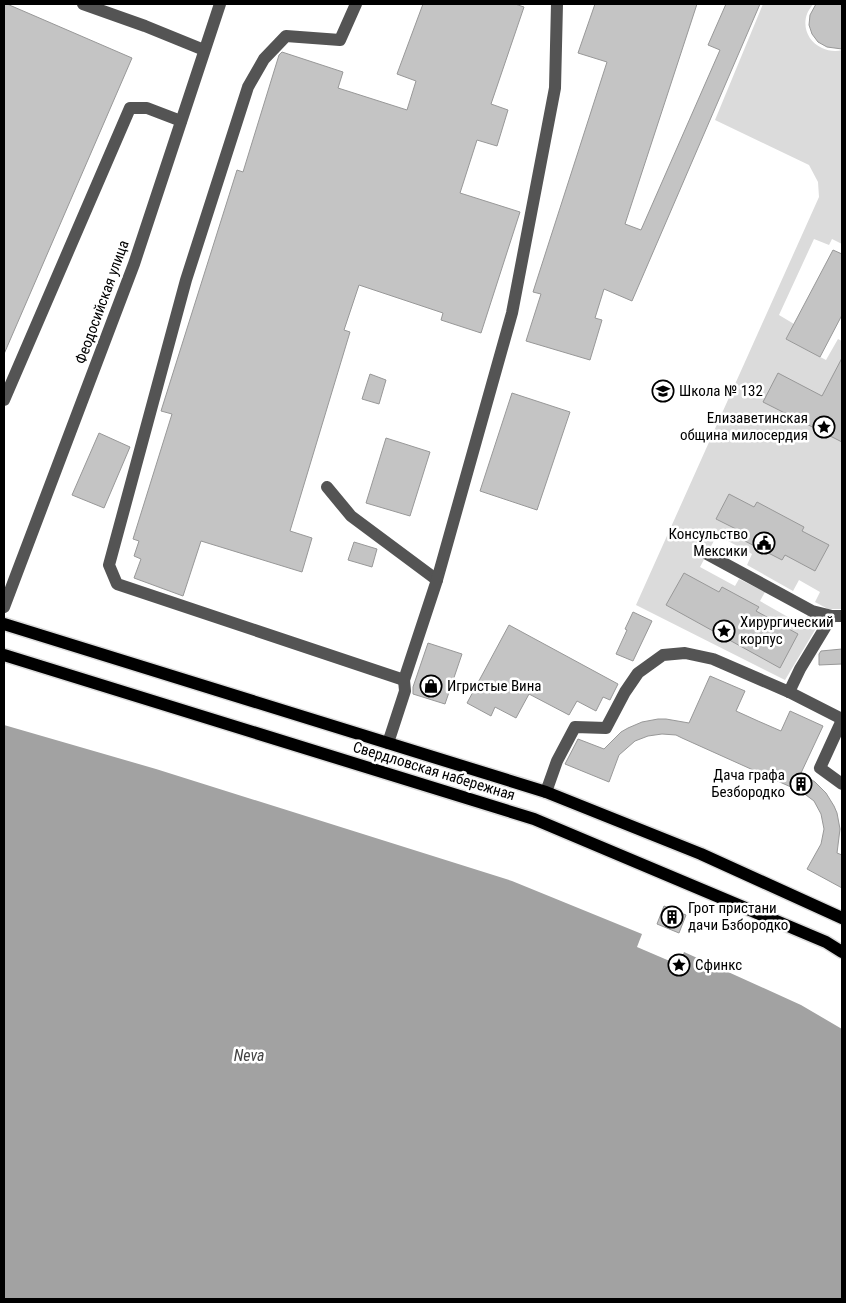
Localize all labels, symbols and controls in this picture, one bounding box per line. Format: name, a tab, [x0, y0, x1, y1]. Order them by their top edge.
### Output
street label: Феодосийская улица	[71, 238, 133, 366]
school or university icon: Школа № 132	[651, 379, 675, 403]
place label: Школа № 132	[679, 382, 763, 400]
place label: Елизаветинская община милосердия	[680, 409, 808, 444]
place icon: Елизаветинская община милосердия	[812, 415, 836, 439]
place label: Консульство Мексики	[669, 525, 748, 560]
public building icon: Консульство Мексики	[752, 531, 776, 555]
place label: Хирургический корпус	[740, 613, 834, 648]
place icon: Хирургический корпус	[712, 619, 736, 643]
shop icon: Игристые Вина	[419, 674, 443, 698]
place label: Игристые Вина	[447, 677, 542, 695]
street label: Свердловская набережная	[351, 738, 517, 804]
place label: Дача графа Безбородко	[711, 766, 785, 801]
building icon: Дача графа Безбородко	[789, 772, 813, 796]
place label: Грот пристани дачи Бзбородко	[688, 899, 788, 934]
building icon: Грот пристани дачи Бзбородко	[660, 905, 684, 929]
place icon: Сфинкс	[667, 953, 691, 977]
place label: Сфинкс	[695, 956, 742, 974]
water label: Neva	[234, 1046, 264, 1065]

